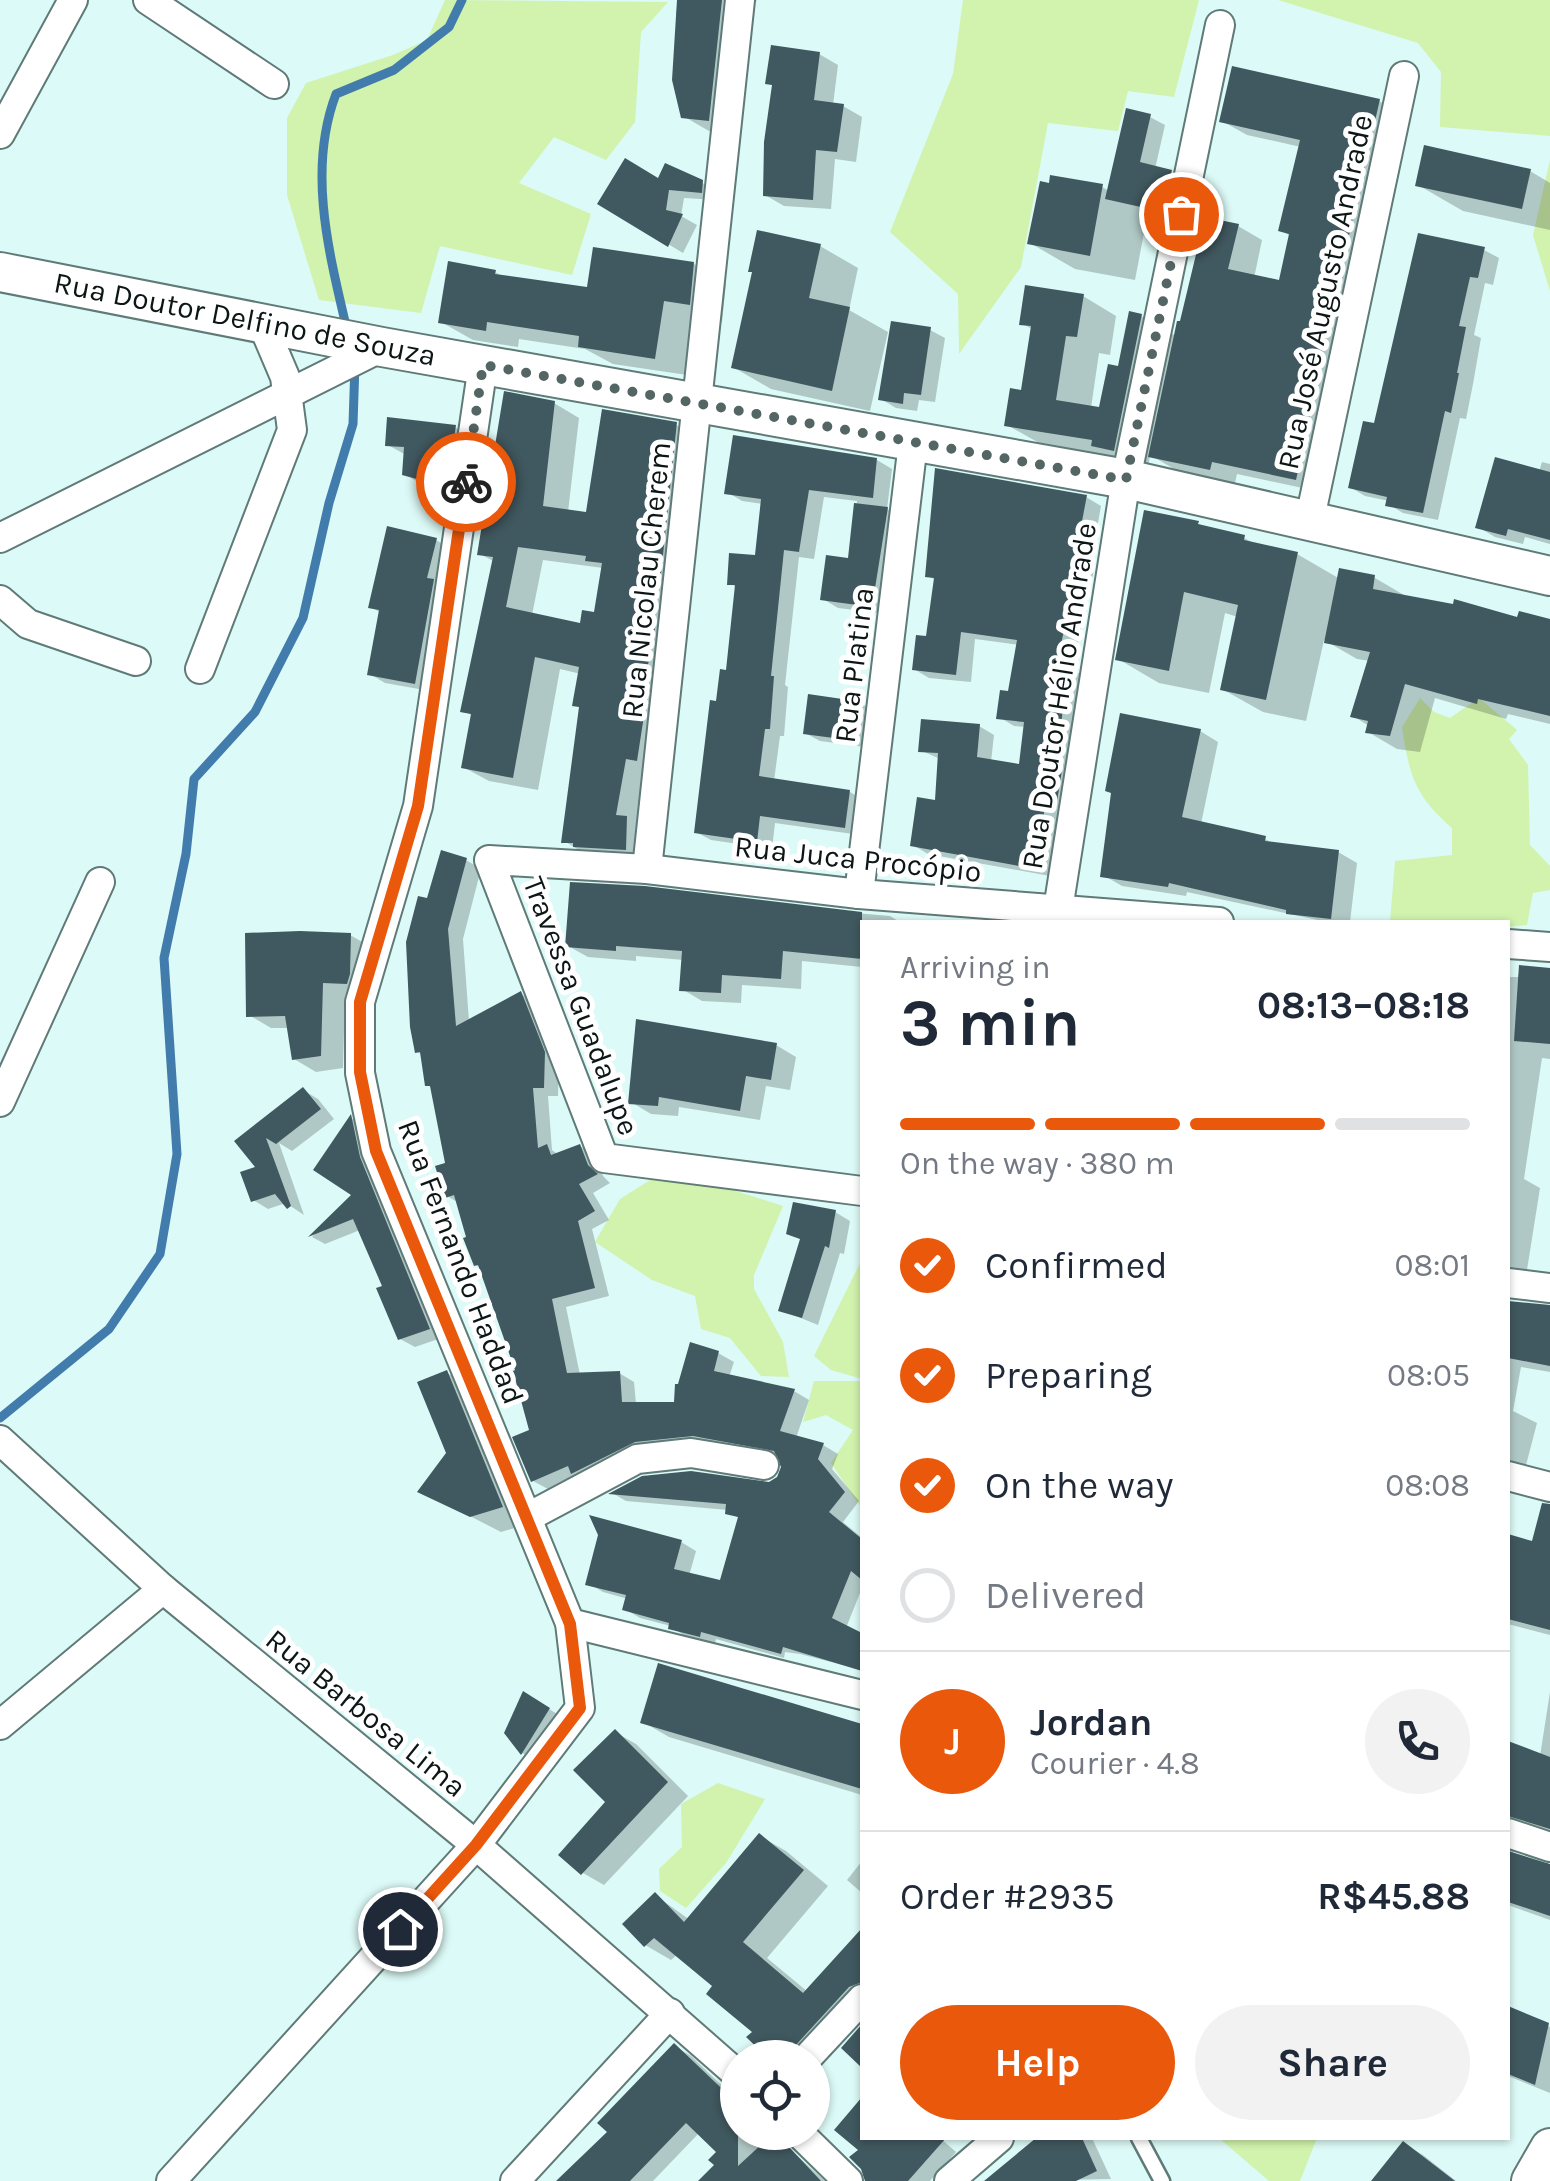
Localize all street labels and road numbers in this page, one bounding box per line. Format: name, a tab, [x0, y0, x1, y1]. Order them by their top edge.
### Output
street label: Rua José Augusto Andrade	[1270, 111, 1380, 473]
street label: Rua Doutor Delfino de Souza	[51, 264, 439, 374]
street label: Rua Nicolau Cherem	[614, 440, 678, 720]
street label: Rua Doutor Hélio Andrade	[1014, 520, 1104, 872]
street label: Rua Platina	[827, 585, 881, 745]
street label: Rua Juca Procópio	[733, 828, 983, 890]
street label: Travessa Guadalupe	[515, 872, 647, 1140]
street label: Rua Fernando Haddad	[390, 1115, 532, 1409]
street label: Rua Barbosa Lima	[259, 1621, 473, 1805]

